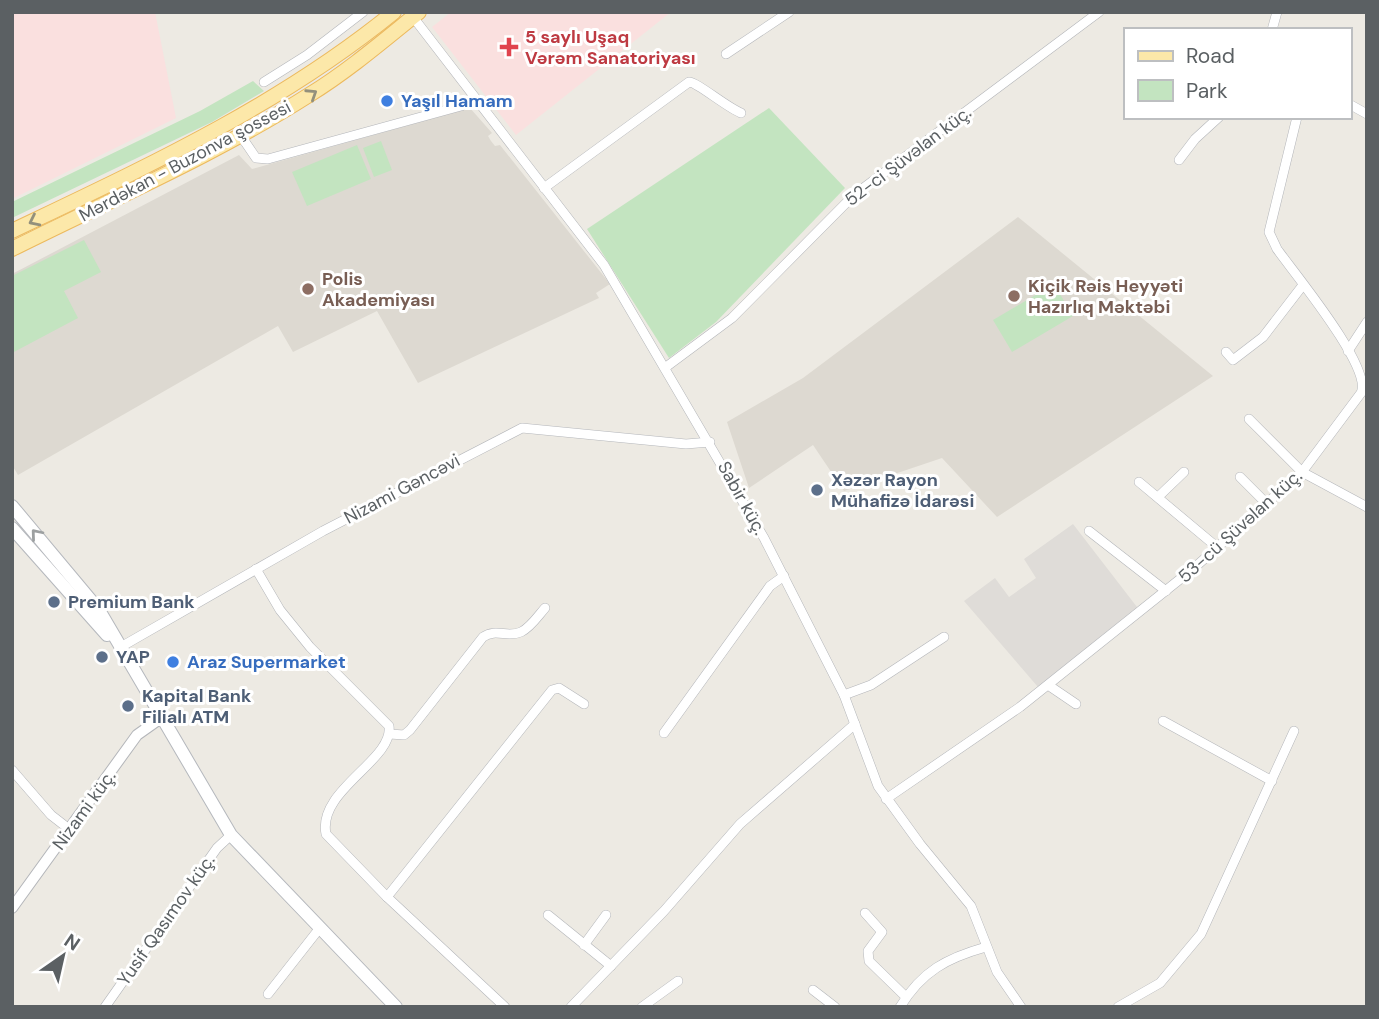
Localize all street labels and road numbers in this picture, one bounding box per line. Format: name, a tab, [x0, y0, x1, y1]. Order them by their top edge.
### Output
street label: Mərdəkan - Buzonva şossesi	[75, 95, 295, 227]
street label: 52-ci Şüvəlan küç.	[840, 101, 976, 211]
street label: Nizami Gəncəvi	[340, 448, 464, 530]
street label: Sabir küç.	[712, 457, 772, 539]
street label: 53-cü Şüvəlan küç.	[1173, 464, 1307, 588]
street label: Nizami küç.	[47, 765, 121, 855]
street label: Yusif Qasımov küç.	[112, 850, 220, 990]

